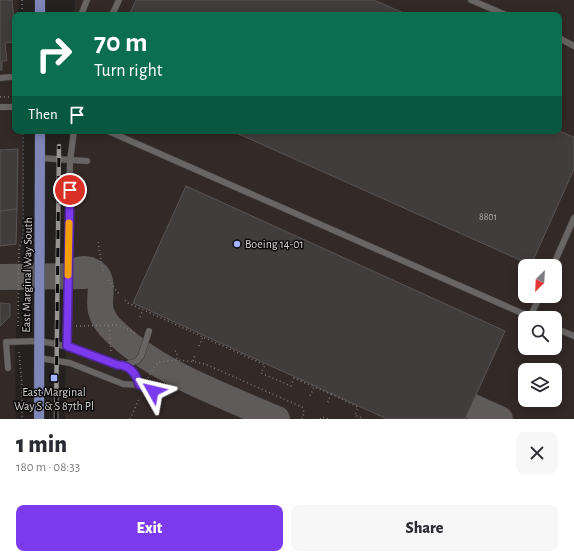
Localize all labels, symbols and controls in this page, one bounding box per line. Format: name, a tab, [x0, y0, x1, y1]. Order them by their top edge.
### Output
icon: right	[28, 28, 80, 80]
text: 70 m	[94, 29, 148, 57]
text: Turn right	[94, 62, 163, 80]
icon: arrive	[66, 104, 88, 126]
text: Then	[28, 107, 58, 122]
pin	[53, 173, 87, 207]
icon: arrive	[59, 179, 81, 201]
house number: 8801	[479, 212, 497, 222]
street label: East Marginal Way South	[20, 217, 35, 333]
place label: Boeing 14-01	[245, 238, 304, 250]
marker: Boeing 14-01	[232, 239, 242, 249]
north arrow	[518, 259, 562, 303]
map controls	[518, 259, 562, 407]
button: search	[518, 311, 562, 355]
button: layers	[518, 363, 562, 407]
position arrow	[132, 370, 174, 412]
marker: East Marginal Way S & S 87th Pl	[49, 373, 59, 383]
place label: East Marginal Way S & S 87th Pl	[14, 386, 94, 413]
button: close	[516, 432, 558, 474]
text: 1 min	[16, 433, 67, 457]
text: 180 m · 08:33	[16, 461, 80, 474]
button: Exit	[16, 505, 283, 551]
button: Share	[291, 505, 558, 551]

